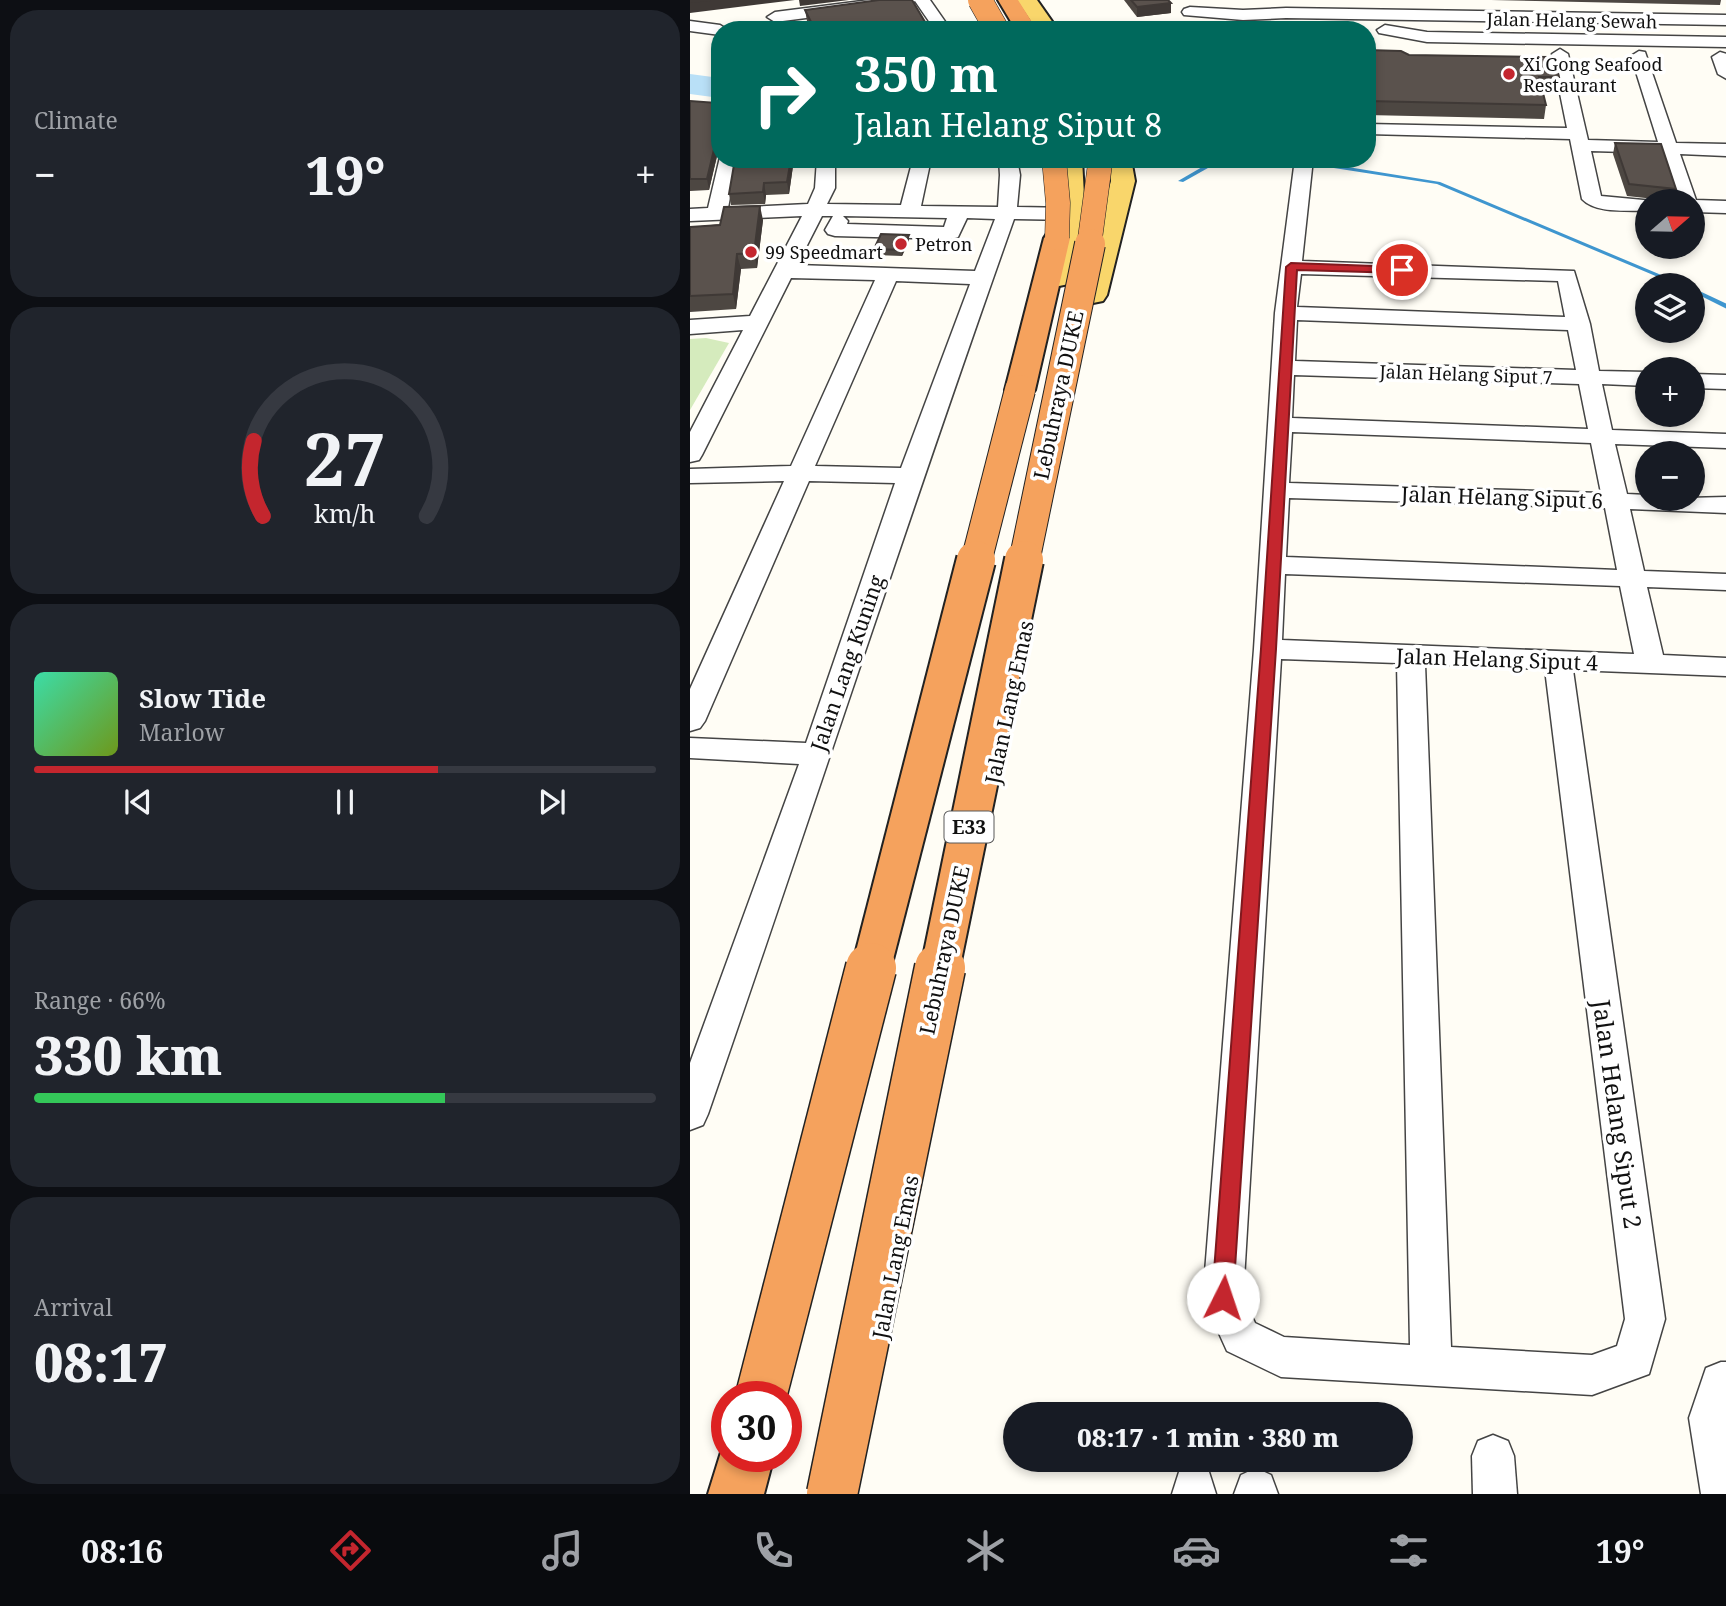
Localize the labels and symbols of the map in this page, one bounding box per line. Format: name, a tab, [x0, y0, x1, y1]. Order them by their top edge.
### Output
street label: Jalan Helang Sewah	[1485, 6, 1658, 33]
place label: Xi Gong Seafood Restaurant	[1523, 52, 1663, 97]
marker: Xi Gong Seafood Restaurant	[1501, 66, 1517, 82]
north arrow	[1635, 189, 1705, 259]
place label: Petron	[915, 232, 973, 256]
marker: Petron	[893, 236, 909, 252]
place label: 99 Speedmart	[765, 240, 883, 264]
pin	[1372, 240, 1432, 300]
marker: 99 Speedmart	[743, 244, 759, 260]
street label: Lebuhraya DUKE	[1026, 308, 1090, 482]
street label: Jalan Helang Siput 7	[1378, 359, 1553, 389]
street label: Jalan Helang Siput 6	[1399, 479, 1604, 515]
street label: Jalan Lang Kuning	[803, 571, 891, 756]
street label: Jalan Lang Emas	[978, 618, 1040, 787]
street label: Jalan Helang Siput 4	[1394, 641, 1599, 677]
road number: E33	[944, 812, 994, 842]
street label: Lebuhraya DUKE	[912, 863, 976, 1037]
street label: Jalan Helang Siput 2	[1585, 996, 1650, 1231]
street label: Jalan Lang Emas	[865, 1173, 925, 1342]
position arrow	[1186, 1261, 1260, 1335]
speed limit sign: 30	[711, 1381, 802, 1472]

